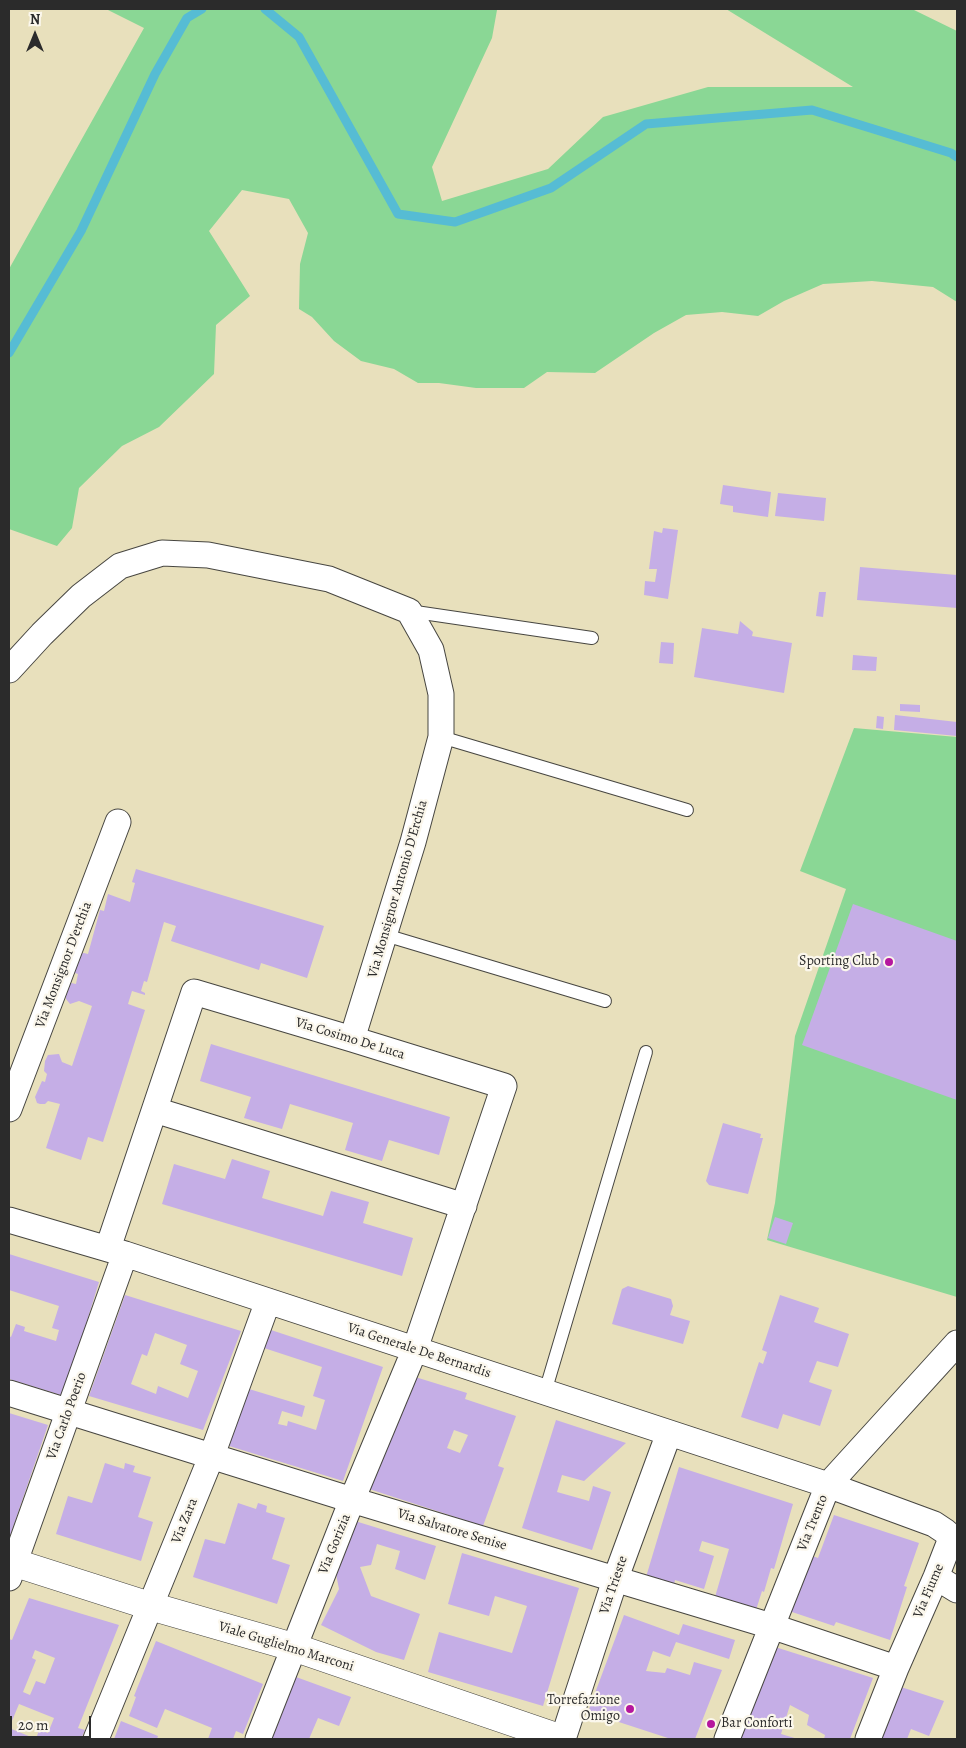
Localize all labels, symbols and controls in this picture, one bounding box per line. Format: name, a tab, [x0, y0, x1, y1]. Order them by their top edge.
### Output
north arrow	[10, 10, 60, 60]
text: N	[30, 10, 40, 29]
street label: Via Monsignor Antonio D'Erchia	[365, 798, 431, 980]
street label: Via Monsignor D'erchia	[32, 899, 96, 1031]
place label: Sporting Club	[799, 954, 879, 970]
marker: Sporting Club	[883, 956, 895, 968]
street label: Via Cosimo De Luca	[293, 1014, 407, 1064]
street label: Via Generale De Bernardis	[345, 1320, 493, 1382]
street label: Via Carlo Poerio	[43, 1370, 91, 1462]
street label: Via Trento	[794, 1492, 832, 1554]
street label: Via Zara	[168, 1496, 202, 1546]
street label: Via Salvatore Senise	[395, 1505, 509, 1555]
street label: Via Gorizia	[315, 1511, 355, 1577]
street label: Via Trieste	[596, 1554, 632, 1616]
street label: Via Fiume	[910, 1561, 948, 1621]
street label: Viale Guglielmo Marconi	[216, 1618, 356, 1676]
place label: Torrefazione Omigo	[547, 1693, 620, 1725]
marker: Torrefazione Omigo	[624, 1703, 636, 1715]
scale bar	[12, 1706, 94, 1738]
text: 20 m	[18, 1715, 49, 1735]
place label: Bar Conforti	[721, 1716, 792, 1732]
marker: Bar Conforti	[705, 1718, 717, 1730]

